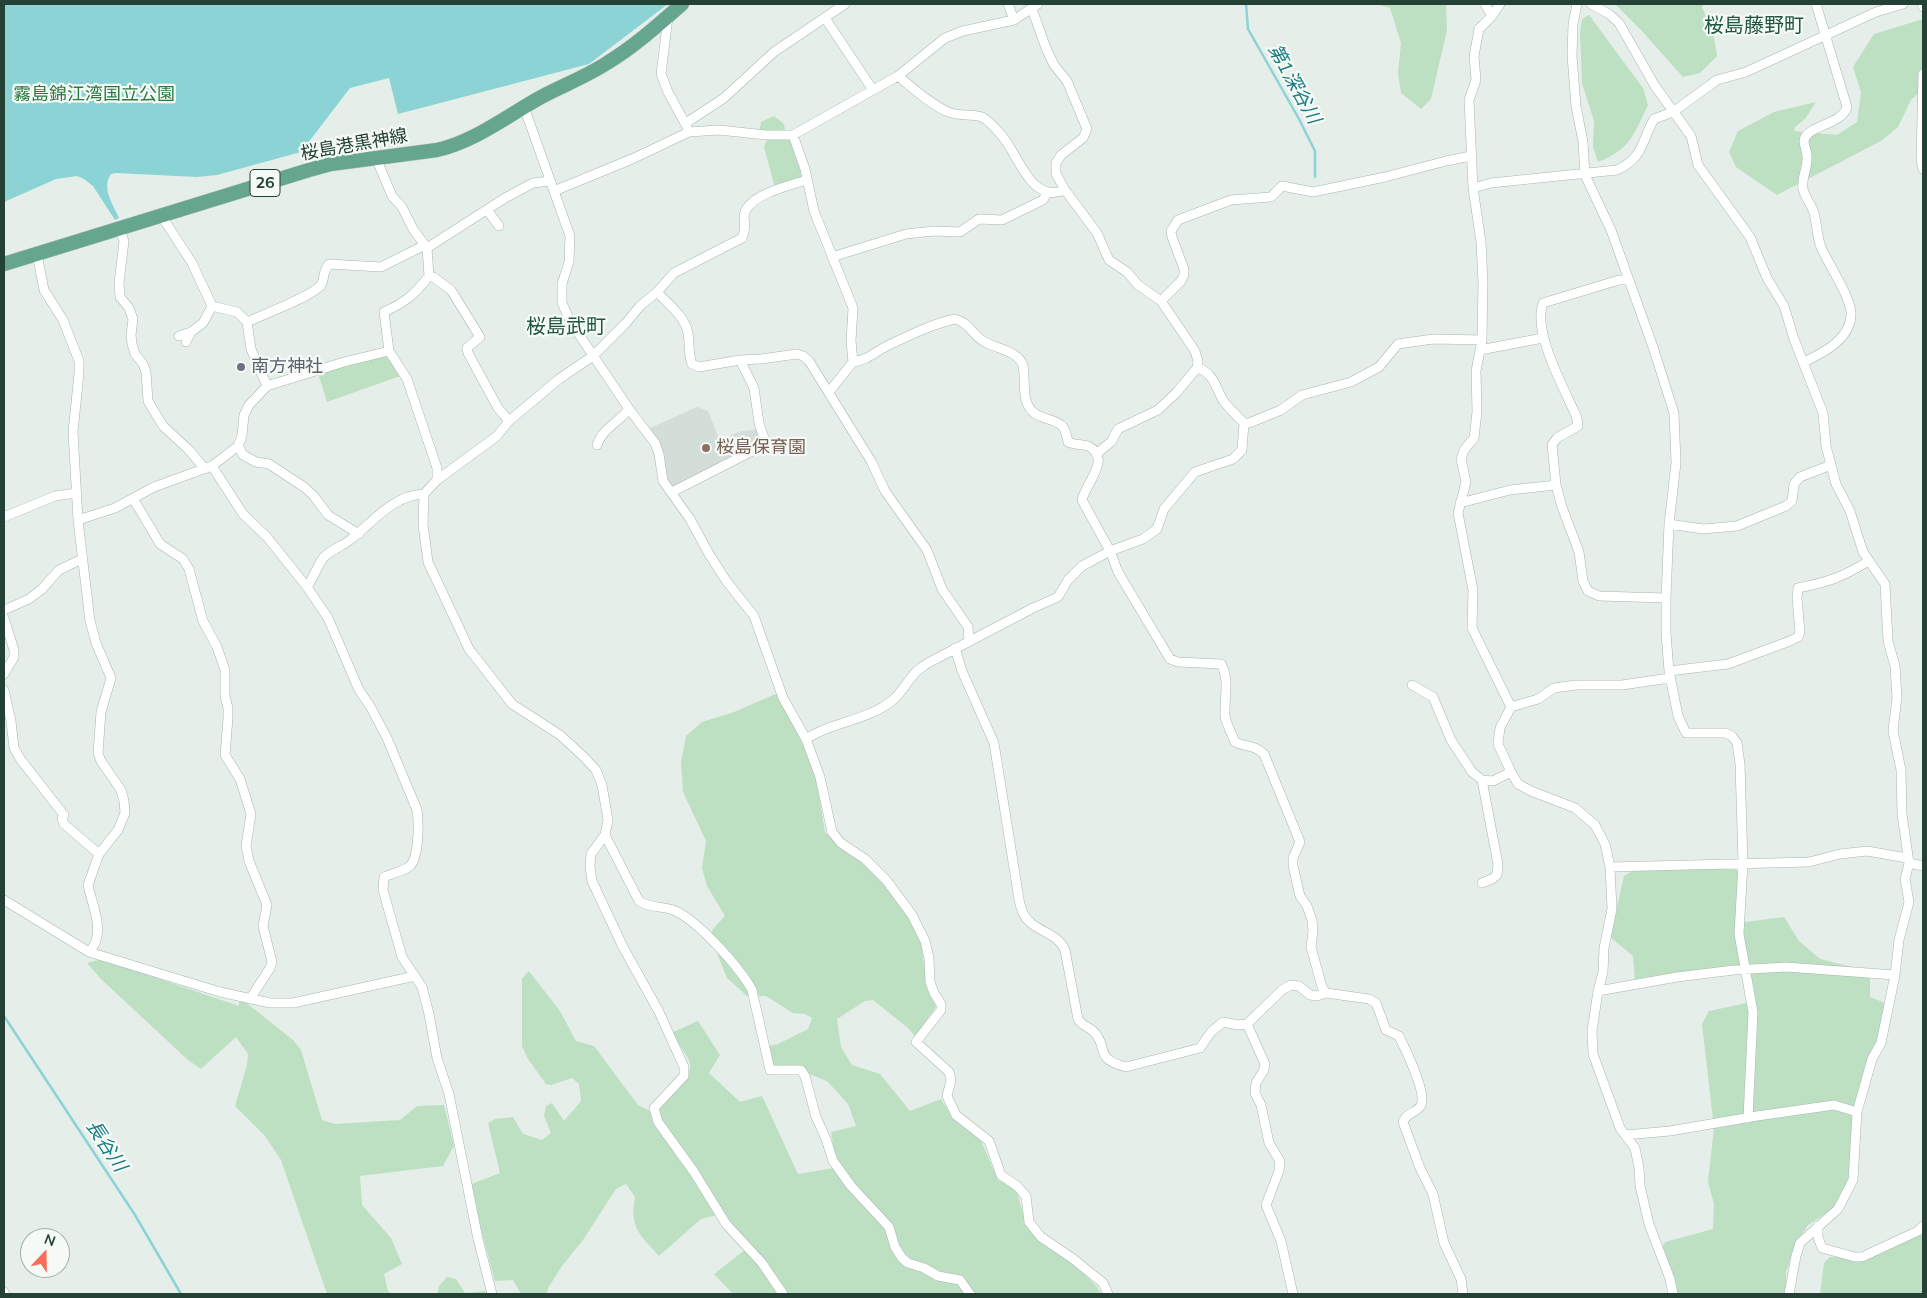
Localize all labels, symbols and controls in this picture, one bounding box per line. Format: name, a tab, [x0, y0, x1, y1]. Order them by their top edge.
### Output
district label: 桜島藤野町	[1704, 14, 1804, 38]
water label: 第1深谷川	[1263, 40, 1325, 128]
park label: 霧島錦江湾国立公園	[13, 84, 175, 106]
street label: 桜島港黒神線	[299, 125, 409, 165]
road number: 26	[250, 170, 280, 197]
district label: 桜島武町	[526, 315, 606, 339]
place label: 南方神社	[251, 356, 323, 378]
marker: 南方神社	[235, 361, 247, 373]
place label: 桜島保育園	[716, 437, 806, 459]
marker: 桜島保育園	[700, 442, 712, 454]
water label: 長谷川	[81, 1116, 131, 1176]
north arrow	[20, 1228, 70, 1278]
text: N	[42, 1230, 58, 1250]

